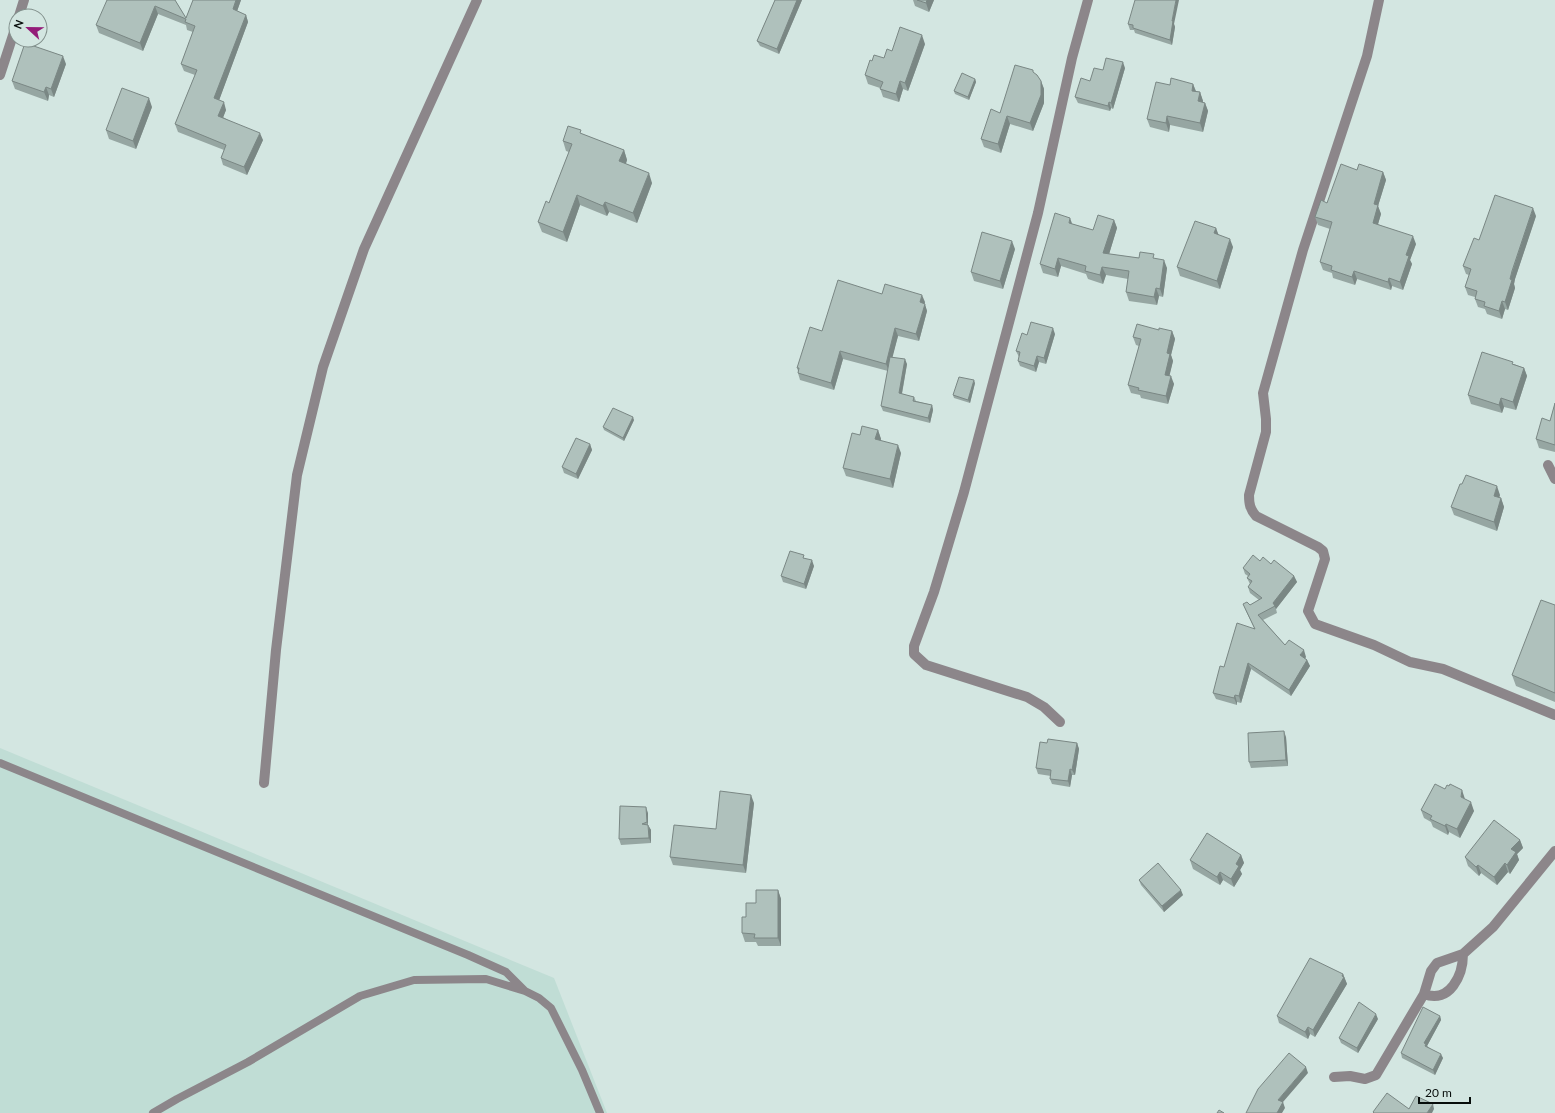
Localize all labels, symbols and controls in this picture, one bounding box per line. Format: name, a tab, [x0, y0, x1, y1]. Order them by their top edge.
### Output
north arrow	[8, 8, 48, 48]
text: N	[11, 18, 26, 30]
scale bar	[1419, 1079, 1470, 1105]
text: 20 m	[1425, 1085, 1452, 1100]

